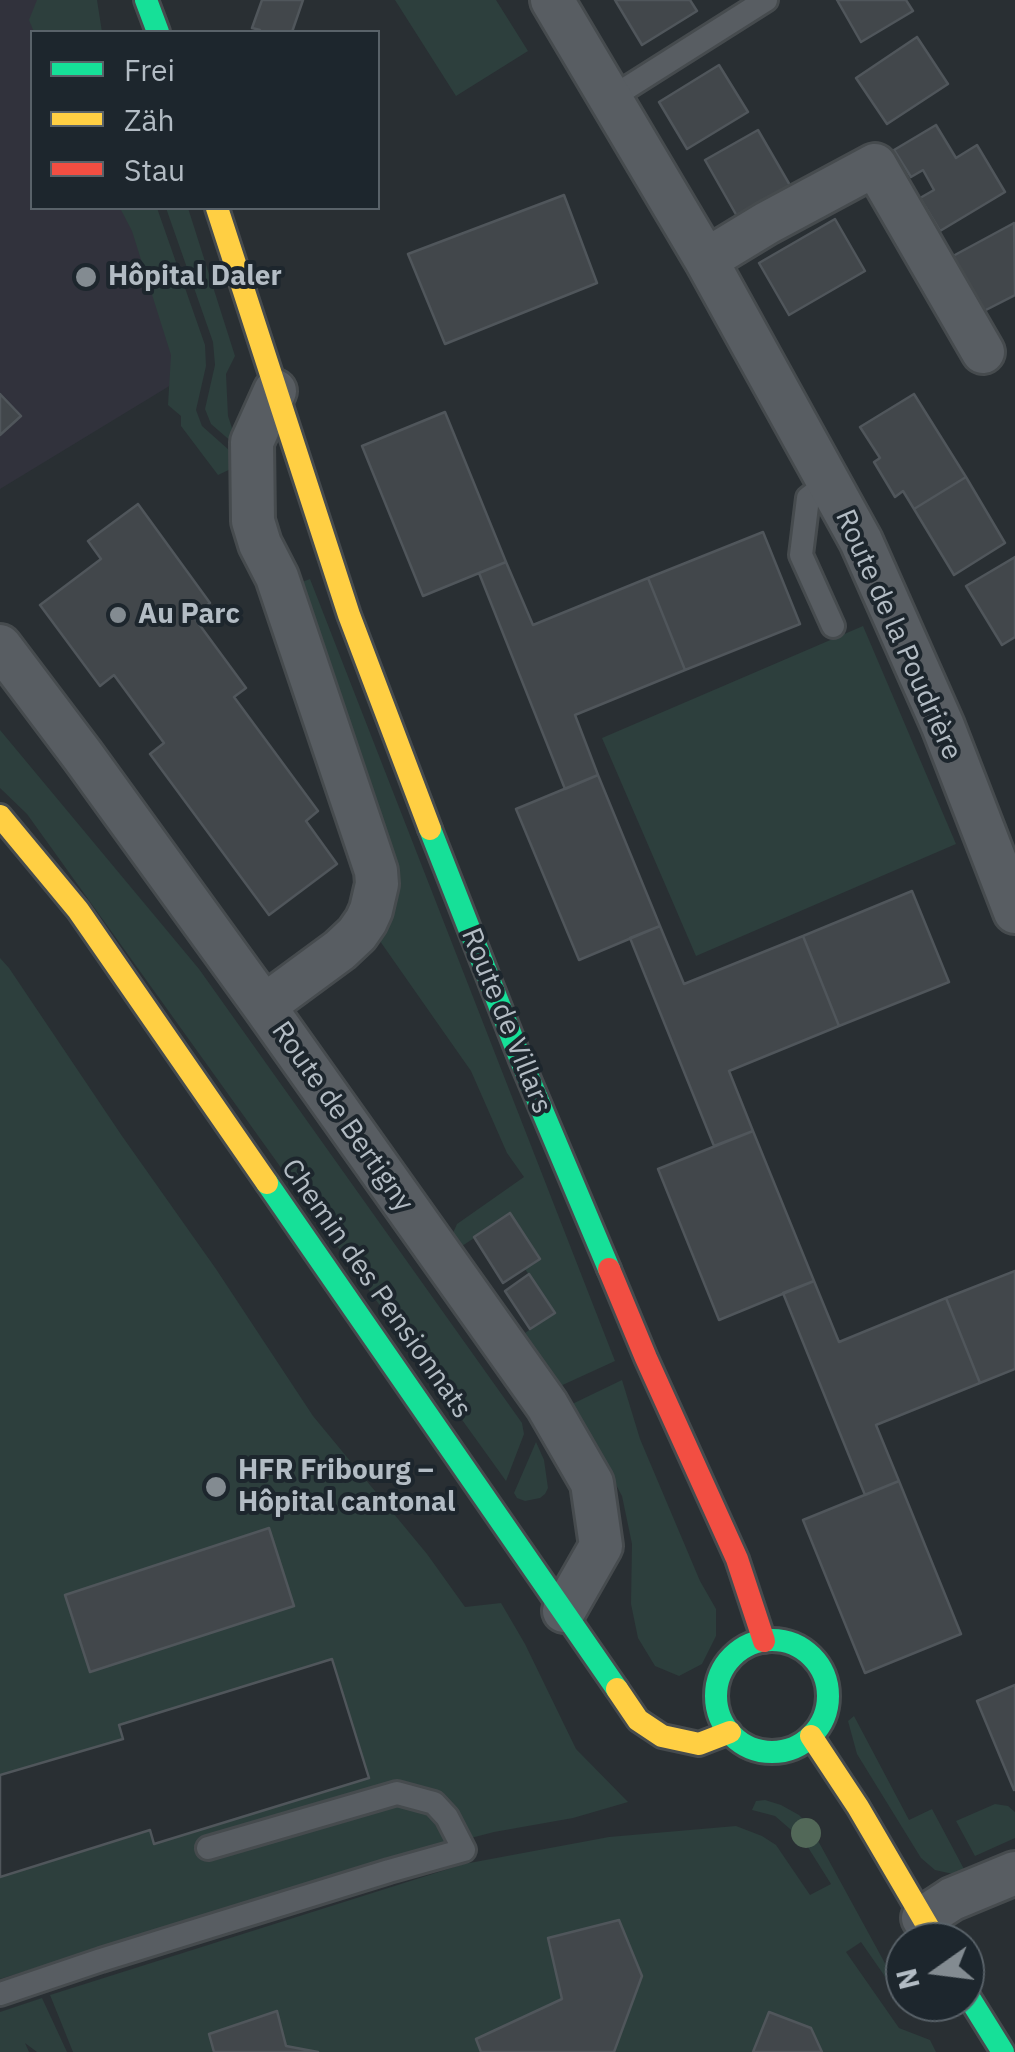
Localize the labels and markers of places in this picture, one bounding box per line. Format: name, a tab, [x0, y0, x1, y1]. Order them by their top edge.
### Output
place label: Hôpital Daler	[108, 260, 282, 294]
marker: Hôpital Daler	[73, 264, 99, 290]
place label: Au Parc	[138, 598, 240, 632]
marker: Au Parc	[107, 604, 129, 626]
place label: HFR Fribourg – Hôpital cantonal	[238, 1454, 455, 1520]
marker: HFR Fribourg – Hôpital cantonal	[203, 1474, 229, 1500]

